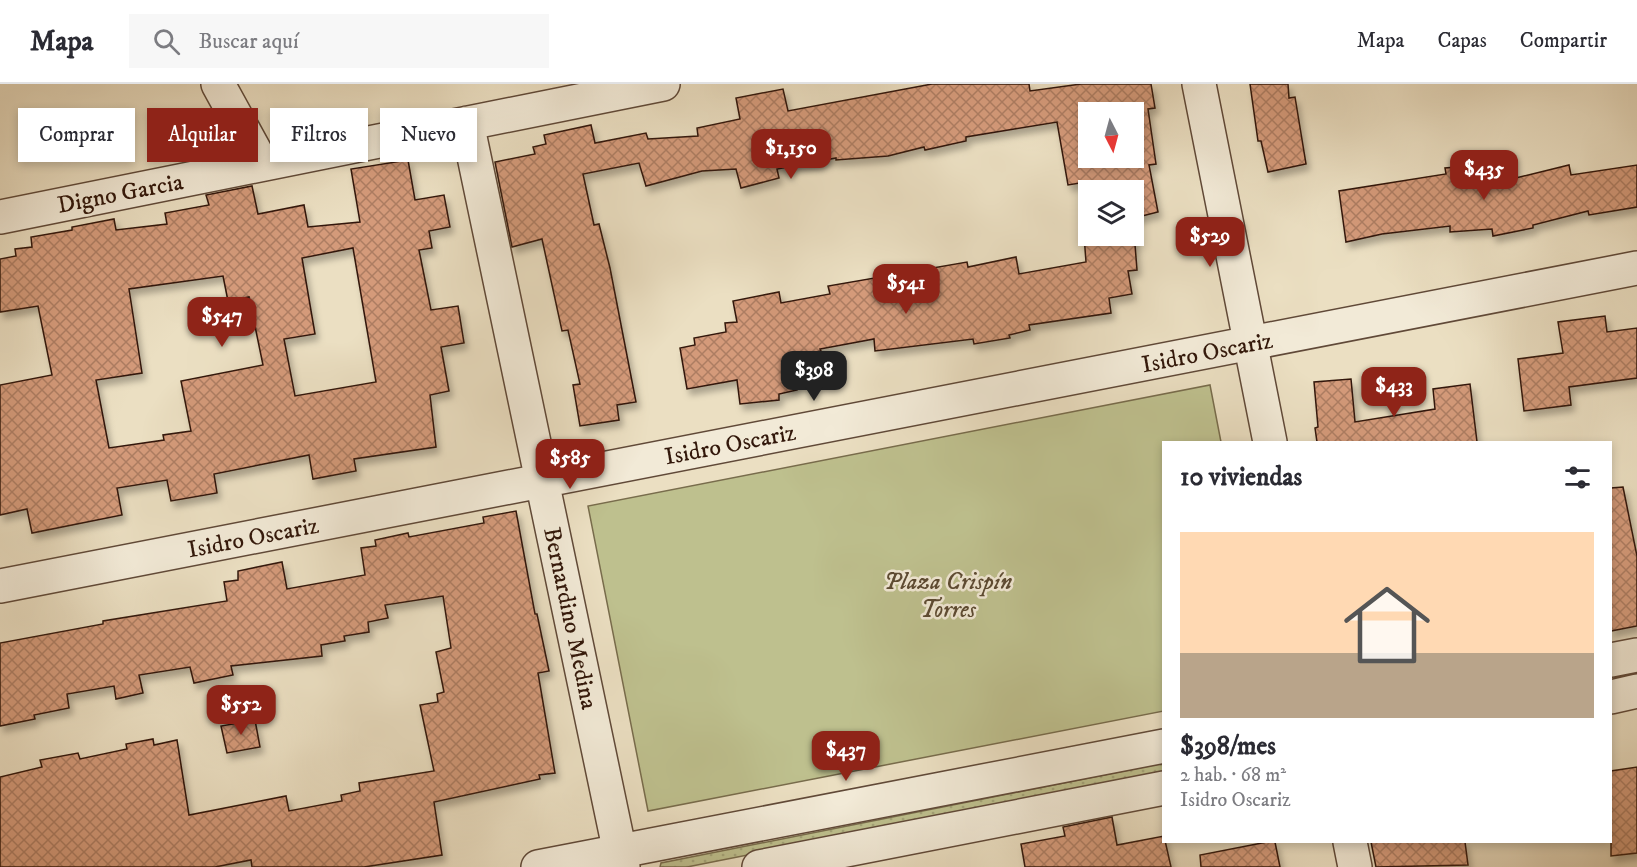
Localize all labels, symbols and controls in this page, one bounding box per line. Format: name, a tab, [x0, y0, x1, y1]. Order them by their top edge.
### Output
search box	[129, 14, 549, 68]
text: Mapa	[30, 24, 93, 59]
icon: search	[150, 25, 183, 58]
text: Buscar aquí	[198, 28, 299, 55]
text: Mapa	[1357, 28, 1404, 54]
text: Capas	[1437, 28, 1487, 54]
text: Compartir	[1520, 28, 1607, 54]
north arrow	[1078, 102, 1144, 168]
map controls	[1078, 102, 1144, 246]
chip: Comprar	[18, 108, 135, 162]
chip: Alquilar	[147, 108, 258, 162]
chip: Filtros	[270, 108, 368, 162]
chip: Nuevo	[380, 108, 477, 162]
pin: $1,150	[742, 129, 840, 180]
text: $1,150	[765, 136, 817, 161]
pin: $435	[1448, 150, 1520, 201]
text: $435	[1464, 157, 1504, 182]
street label: Digno Garcia	[55, 167, 186, 221]
button: layers	[1078, 180, 1144, 246]
pin: $529	[1174, 217, 1246, 268]
text: $529	[1190, 224, 1230, 249]
pin: $541	[870, 264, 942, 315]
text: $541	[887, 271, 925, 296]
pin: $547	[186, 297, 258, 348]
text: $547	[201, 304, 243, 329]
street label: Isidro Oscariz	[1139, 325, 1276, 380]
pin: $398	[778, 351, 850, 402]
text: $398	[795, 358, 833, 383]
pin: $433	[1358, 367, 1430, 418]
text: $433	[1375, 374, 1413, 399]
street label: Isidro Oscariz	[662, 417, 799, 472]
pin: $585	[534, 439, 606, 490]
text: $585	[550, 446, 590, 471]
text: 10 viviendas	[1180, 461, 1302, 494]
icon: filters	[1561, 461, 1594, 494]
street label: Isidro Oscariz	[185, 510, 322, 565]
street label: Bernardino Medina	[536, 524, 604, 713]
park label: Plaza Crispín Torres	[884, 567, 1012, 625]
icon: home	[1333, 571, 1441, 679]
pin: $552	[205, 685, 277, 736]
text: $552	[221, 692, 261, 717]
text: $398/mes	[1180, 730, 1276, 763]
pin: $437	[810, 731, 882, 782]
text: $437	[826, 738, 866, 763]
text: 2 hab. · 68 m²	[1180, 763, 1286, 788]
text: Isidro Oscariz	[1180, 788, 1291, 813]

